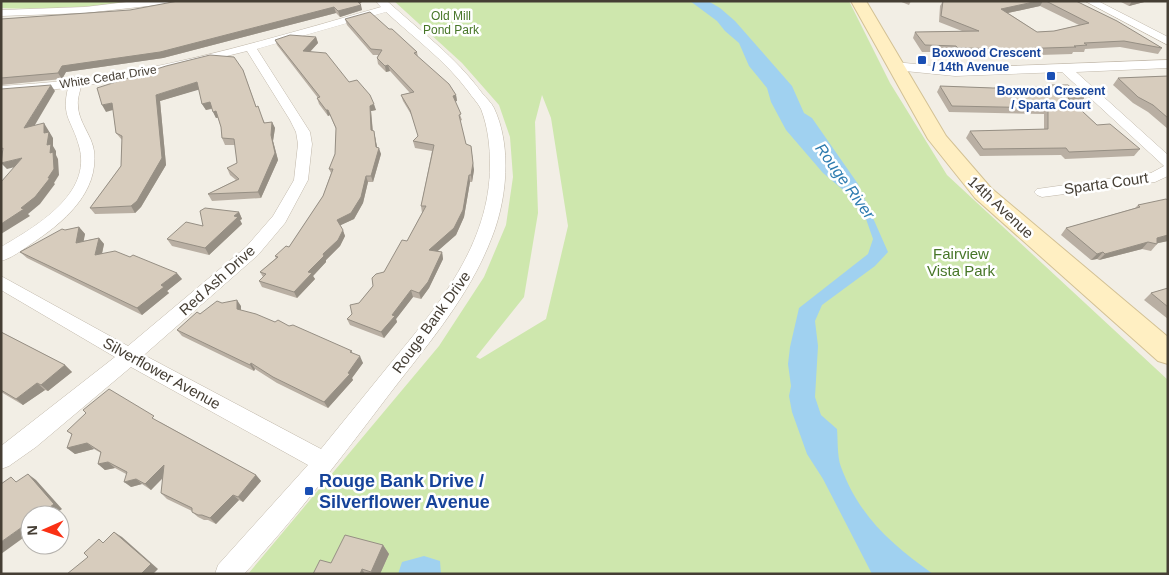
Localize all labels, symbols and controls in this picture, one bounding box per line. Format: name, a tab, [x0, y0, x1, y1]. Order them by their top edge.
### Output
park label: Old Mill Pond Park	[423, 9, 480, 37]
place label: Boxwood Crescent / 14th Avenue	[932, 46, 1041, 74]
marker: Boxwood Crescent / 14th Avenue	[916, 54, 928, 66]
street label: White Cedar Drive	[58, 62, 158, 92]
marker: Boxwood Crescent / Sparta Court	[1045, 70, 1057, 82]
place label: Boxwood Crescent / Sparta Court	[997, 84, 1105, 112]
water label: Rouge River	[812, 140, 878, 223]
street label: Sparta Court	[1063, 169, 1150, 197]
street label: 14th Avenue	[965, 172, 1037, 242]
street label: Red Ash Drive	[176, 242, 258, 318]
park label: Fairview Vista Park	[927, 245, 996, 279]
street label: Rouge Bank Drive	[388, 268, 474, 376]
street label: Silverflower Avenue	[100, 334, 224, 412]
place label: Rouge Bank Drive / Silverflower Avenue	[319, 471, 490, 512]
marker: Rouge Bank Drive / Silverflower Avenue	[303, 485, 315, 497]
north arrow	[20, 505, 70, 555]
text: N	[24, 525, 40, 536]

